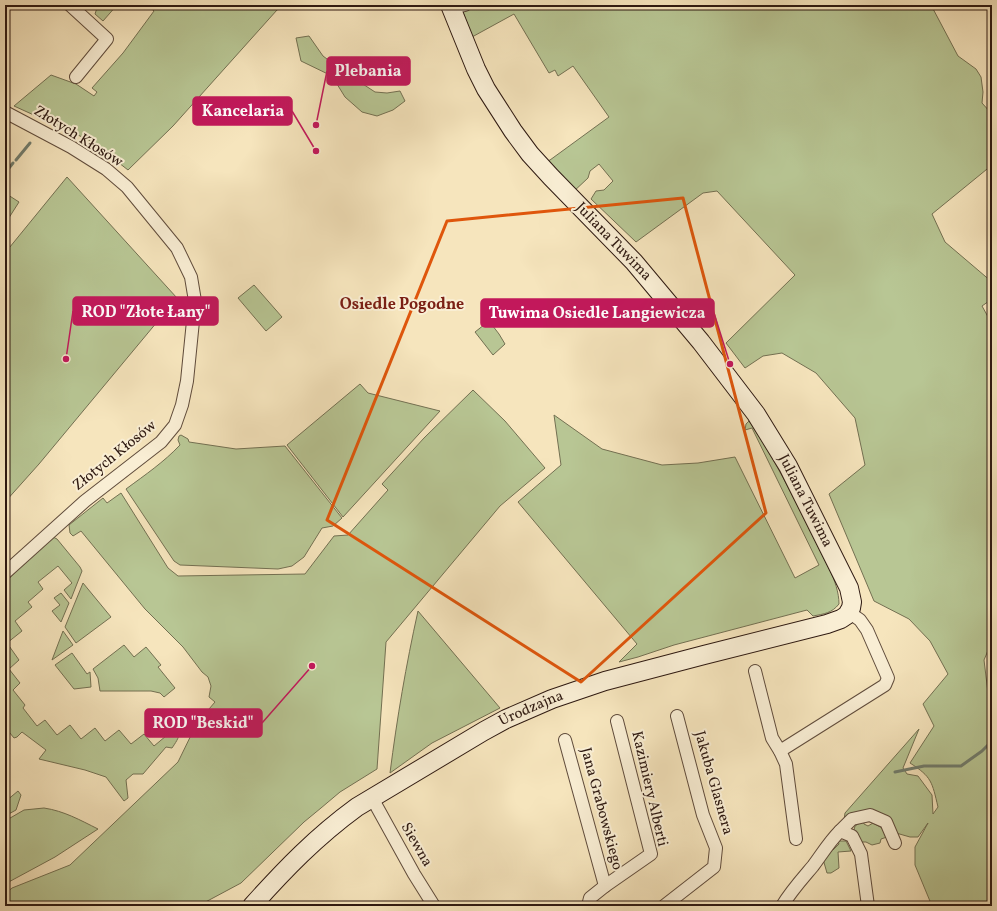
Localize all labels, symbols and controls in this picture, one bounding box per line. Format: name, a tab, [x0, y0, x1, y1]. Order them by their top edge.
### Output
callout: Plebania	[327, 57, 410, 85]
text: Plebania	[334, 61, 402, 83]
callout: Kancelaria	[193, 97, 292, 125]
street label: Złotych Kłosów	[29, 101, 127, 173]
text: Kancelaria	[202, 101, 284, 123]
street label: Juliana Tuwima	[570, 198, 656, 286]
district label: Osiedle Pogodne	[340, 294, 464, 316]
callout: ROD "Złote Łany"	[73, 297, 218, 325]
callout: Tuwima Osiedle Langiewicza	[481, 299, 714, 327]
text: ROD "Złote Łany"	[81, 302, 211, 324]
text: Tuwima Osiedle Langiewicza	[489, 303, 706, 325]
street label: Złotych Kłosów	[69, 416, 162, 496]
street label: Juliana Tuwima	[773, 451, 837, 551]
street label: Urodzajna	[495, 685, 566, 732]
callout: ROD "Beskid"	[145, 709, 262, 737]
text: ROD "Beskid"	[152, 713, 254, 735]
street label: Kazimiery Alberti	[626, 729, 672, 849]
street label: Jakuba Glasnera	[688, 729, 738, 837]
street label: Jana Grabowskiego	[575, 745, 627, 873]
street label: Siewna	[395, 819, 437, 871]

